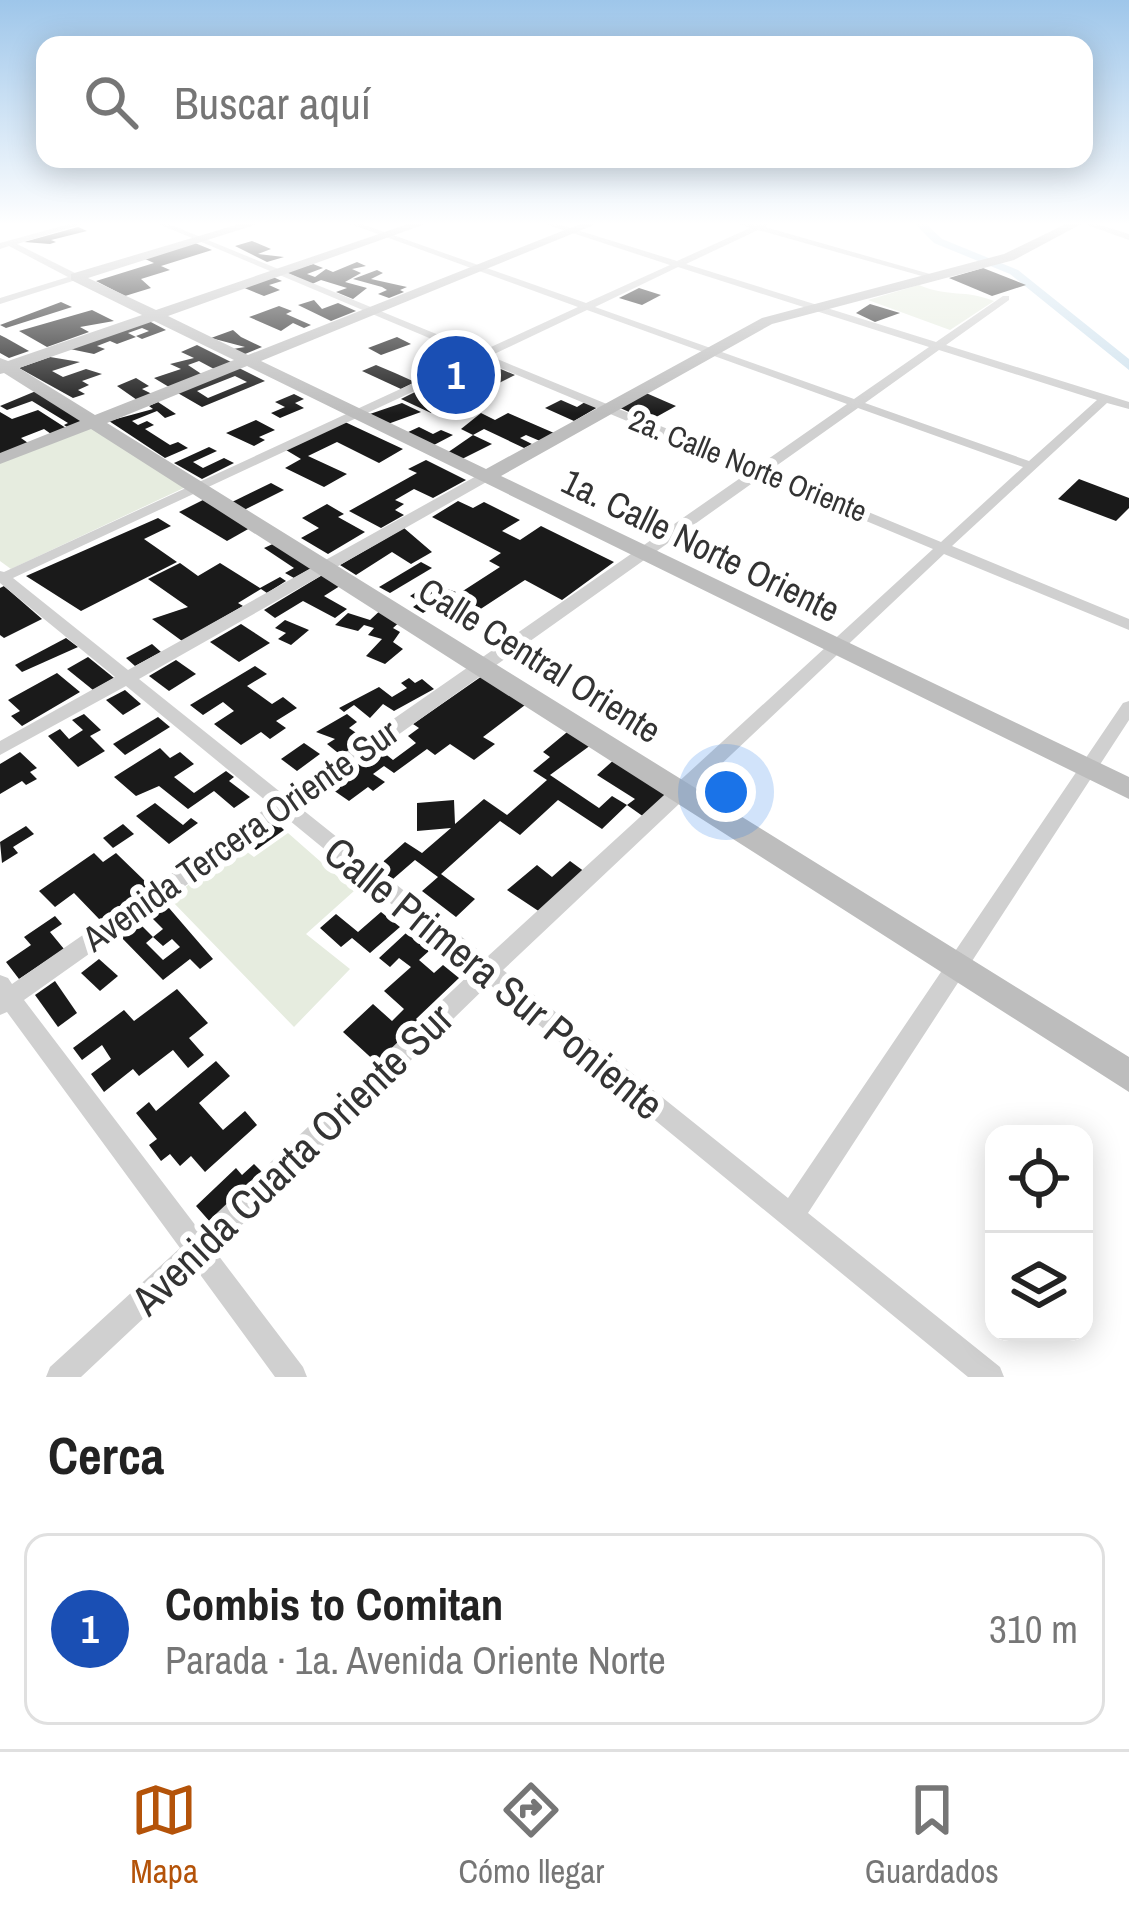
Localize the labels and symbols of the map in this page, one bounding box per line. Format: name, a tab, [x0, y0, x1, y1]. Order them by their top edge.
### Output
pin: 1	[417, 330, 495, 420]
street label: 2a. Calle Norte Oriente	[624, 399, 873, 531]
street label: 1a. Calle Norte Oriente	[554, 457, 848, 633]
street label: Calle Central Oriente	[410, 566, 670, 754]
street label: Avenida Tercera Oriente Sur	[72, 708, 407, 963]
your location	[696, 762, 756, 822]
street label: Calle Primera Sur Poniente	[313, 824, 675, 1132]
street label: Avenida Cuarta Oriente Sur	[118, 990, 465, 1328]

